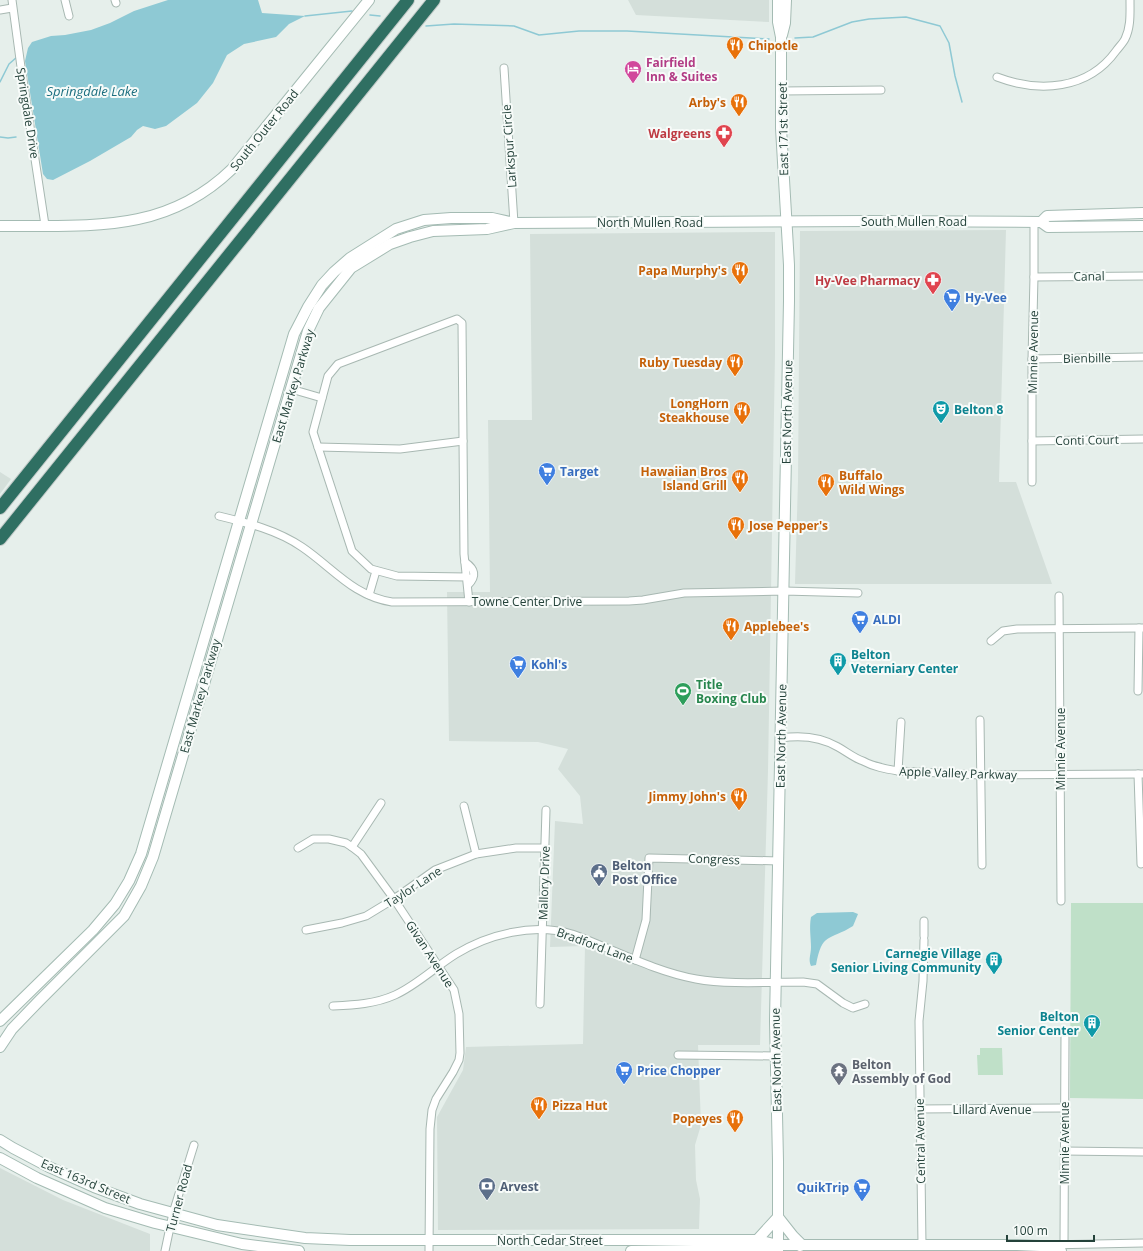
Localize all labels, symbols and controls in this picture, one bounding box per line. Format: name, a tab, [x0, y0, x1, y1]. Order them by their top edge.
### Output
restaurant icon: Chipotle	[725, 35, 745, 60]
place label: Chipotle	[748, 37, 798, 54]
place label: Fairfield Inn & Suites	[646, 54, 717, 85]
hotel icon: Fairfield Inn & Suites	[623, 59, 643, 84]
street label: Springdale Drive	[12, 66, 44, 160]
water label: Springdale Lake	[46, 82, 138, 100]
street label: East 171st Street	[774, 82, 792, 176]
street label: South Outer Road	[226, 86, 302, 174]
restaurant icon: Arby's	[729, 92, 749, 117]
place label: Arby's	[689, 94, 726, 111]
street label: Larkspur Circle	[498, 103, 520, 188]
pharmacy icon: Walgreens	[714, 123, 734, 148]
place label: Walgreens	[648, 125, 711, 142]
street label: South Mullen Road	[861, 213, 967, 230]
street label: North Mullen Road	[597, 214, 703, 231]
restaurant icon: Papa Murphy's	[730, 260, 750, 285]
place label: Papa Murphy's	[638, 262, 727, 279]
street label: Canal	[1073, 267, 1105, 285]
pharmacy icon: Hy-Vee Pharmacy	[923, 270, 943, 295]
place label: Hy-Vee Pharmacy	[815, 272, 920, 289]
supermarket icon: Hy-Vee	[942, 287, 962, 312]
place label: Hy-Vee	[965, 289, 1007, 306]
street label: Minnie Avenue	[1024, 310, 1042, 394]
street label: East Markey Parkway	[268, 326, 319, 445]
street label: Bienbille	[1063, 349, 1111, 367]
restaurant icon: Ruby Tuesday	[725, 352, 745, 377]
place label: Ruby Tuesday	[639, 354, 722, 371]
street label: East North Avenue	[778, 360, 796, 464]
place label: LongHorn Steakhouse	[659, 395, 729, 426]
theatre icon: Belton 8	[931, 399, 951, 424]
restaurant icon: LongHorn Steakhouse	[732, 400, 752, 425]
place label: Belton 8	[954, 401, 1003, 418]
street label: Conti Court	[1055, 431, 1119, 449]
supermarket icon: Target	[537, 461, 557, 486]
place label: Target	[560, 463, 599, 480]
place label: Hawaiian Bros Island Grill	[641, 463, 727, 494]
place label: Buffalo Wild Wings	[839, 467, 905, 498]
restaurant icon: Hawaiian Bros Island Grill	[730, 468, 750, 493]
restaurant icon: Buffalo Wild Wings	[816, 472, 836, 497]
restaurant icon: Jose Pepper's	[726, 515, 746, 540]
place label: Jose Pepper's	[748, 517, 828, 534]
street label: Towne Center Drive	[472, 593, 582, 610]
supermarket icon: ALDI	[850, 609, 870, 634]
place label: ALDI	[873, 611, 901, 628]
restaurant icon: Applebee's	[721, 616, 741, 641]
place label: Applebee's	[744, 618, 809, 635]
street label: East Markey Parkway	[176, 636, 225, 755]
place label: Belton Veterniary Center	[851, 646, 959, 677]
building icon: Belton Veterniary Center	[828, 651, 848, 676]
supermarket icon: Kohl's	[508, 654, 528, 679]
place label: Kohl's	[531, 656, 567, 673]
place label: Title Boxing Club	[696, 676, 767, 707]
sports icon: Title Boxing Club	[673, 681, 693, 706]
street label: East North Avenue	[772, 684, 790, 788]
street label: Minnie Avenue	[1052, 707, 1069, 791]
street label: Apple Valley Parkway	[899, 762, 1018, 784]
restaurant icon: Jimmy John's	[729, 786, 749, 811]
place label: Jimmy John's	[648, 788, 726, 805]
street label: Mallory Drive	[534, 845, 554, 920]
street label: Congress	[688, 850, 740, 868]
place label: Belton Post Office	[612, 857, 677, 888]
street label: Taylor Lane	[381, 862, 445, 912]
public building icon: Belton Post Office	[589, 862, 609, 887]
street label: Givan Avenue	[402, 917, 458, 991]
street label: Bradford Lane	[554, 923, 636, 967]
place label: Carnegie Village Senior Living Community	[831, 945, 981, 976]
building icon: Carnegie Village Senior Living Community	[984, 950, 1004, 975]
street label: East North Avenue	[767, 1008, 785, 1112]
place label: Belton Senior Center	[997, 1008, 1080, 1039]
building icon: Belton Senior Center	[1082, 1013, 1102, 1038]
place label: Belton Assembly of God	[852, 1056, 951, 1087]
supermarket icon: Price Chopper	[614, 1060, 634, 1085]
temple icon: Belton Assembly of God	[829, 1061, 849, 1086]
place label: Price Chopper	[637, 1062, 721, 1079]
restaurant icon: Pizza Hut	[529, 1095, 549, 1120]
place label: Pizza Hut	[552, 1097, 608, 1114]
street label: Central Avenue	[911, 1098, 929, 1184]
street label: Lillard Avenue	[952, 1101, 1032, 1118]
street label: Minnie Avenue	[1056, 1101, 1073, 1185]
restaurant icon: Popeyes	[725, 1108, 745, 1133]
place label: Popeyes	[672, 1110, 722, 1127]
street label: East 163rd Street	[39, 1154, 133, 1208]
street label: Turner Road	[162, 1162, 196, 1234]
bank icon: Arvest	[477, 1176, 497, 1201]
supermarket icon: QuikTrip	[852, 1177, 872, 1202]
place label: Arvest	[500, 1178, 539, 1195]
place label: QuikTrip	[797, 1179, 849, 1196]
scale bar	[1007, 1217, 1094, 1243]
text: 100 m	[1013, 1222, 1048, 1239]
street label: North Cedar Street	[497, 1232, 603, 1249]

